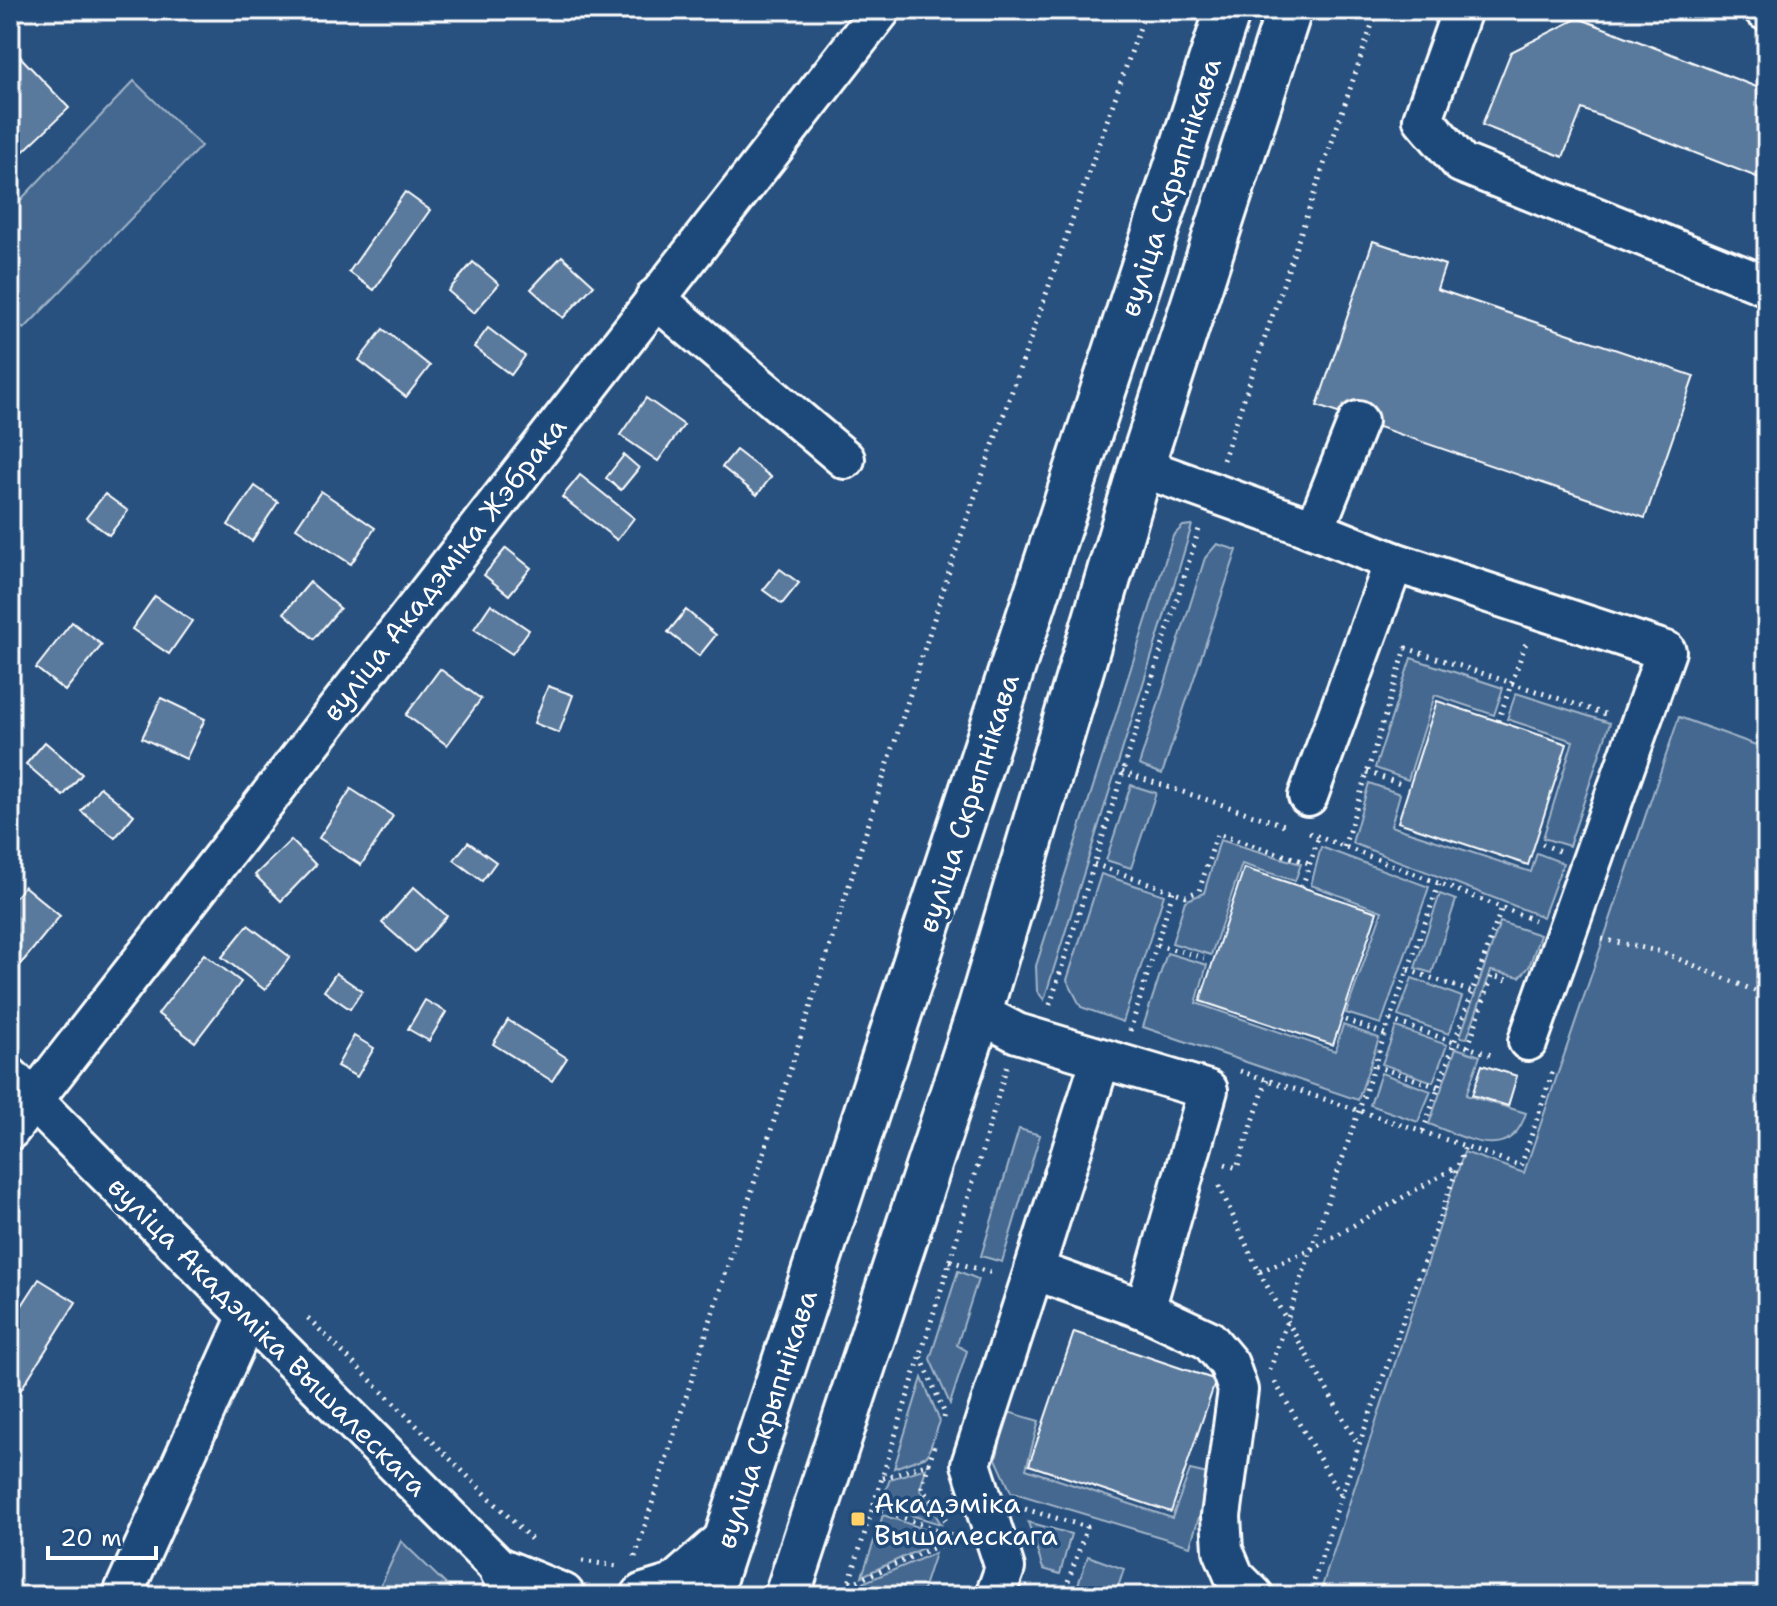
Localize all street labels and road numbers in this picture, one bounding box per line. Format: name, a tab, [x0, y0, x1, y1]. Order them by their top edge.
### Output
street label: вуліца Скрыпнікава	[1110, 53, 1230, 321]
street label: вуліца Акадэміка Жэбрака	[313, 409, 575, 729]
street label: вуліца Скрыпнікава	[908, 669, 1028, 937]
street label: вуліца Акадэміка Вышалескага	[100, 1168, 436, 1504]
street label: вуліца Скрыпнікава	[706, 1285, 826, 1553]

